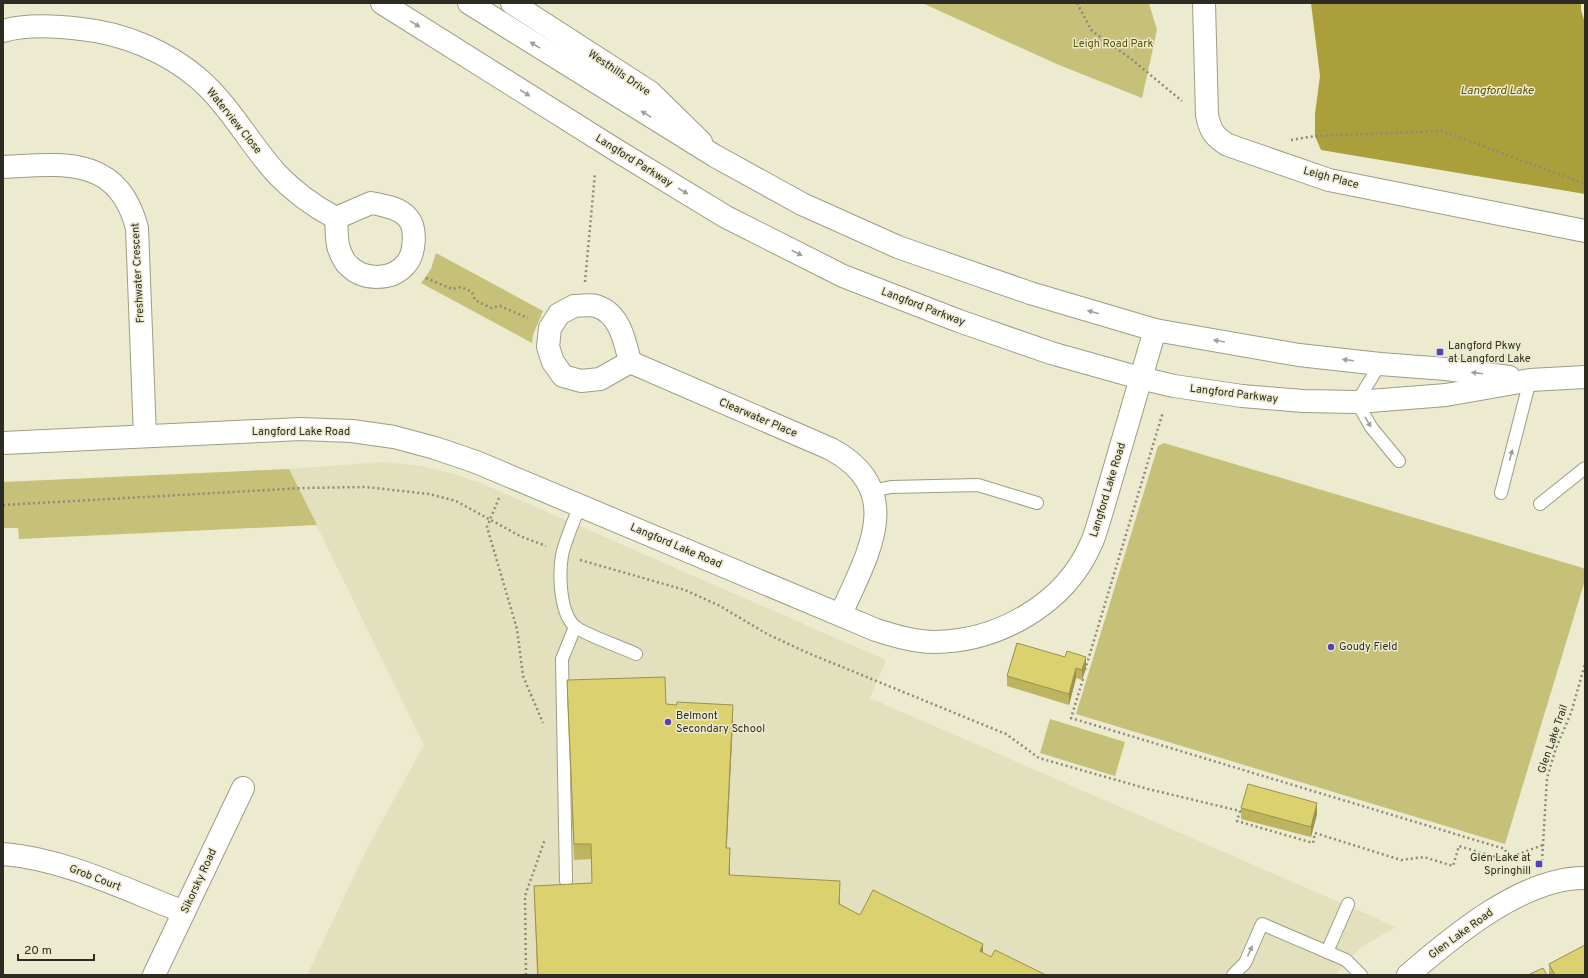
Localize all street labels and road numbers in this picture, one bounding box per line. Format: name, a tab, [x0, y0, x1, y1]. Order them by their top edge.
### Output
street label: Westhills Drive	[585, 47, 653, 99]
street label: Waterview Close	[203, 85, 265, 157]
street label: Langford Parkway	[593, 132, 675, 191]
street label: Leigh Place	[1302, 164, 1360, 192]
street label: Freshwater Crescent	[128, 222, 148, 324]
street label: Langford Parkway	[879, 285, 967, 330]
street label: Langford Parkway	[1189, 382, 1279, 406]
street label: Clearwater Place	[717, 395, 799, 441]
street label: Langford Lake Road	[252, 425, 350, 439]
street label: Langford Lake Road	[1087, 441, 1129, 539]
street label: Langford Lake Road	[628, 520, 724, 572]
street label: Glen Lake Trail	[1535, 703, 1571, 775]
street label: Sikorsky Road	[178, 846, 220, 916]
street label: Grob Court	[67, 862, 123, 894]
street label: Glen Lake Road	[1426, 906, 1496, 962]

